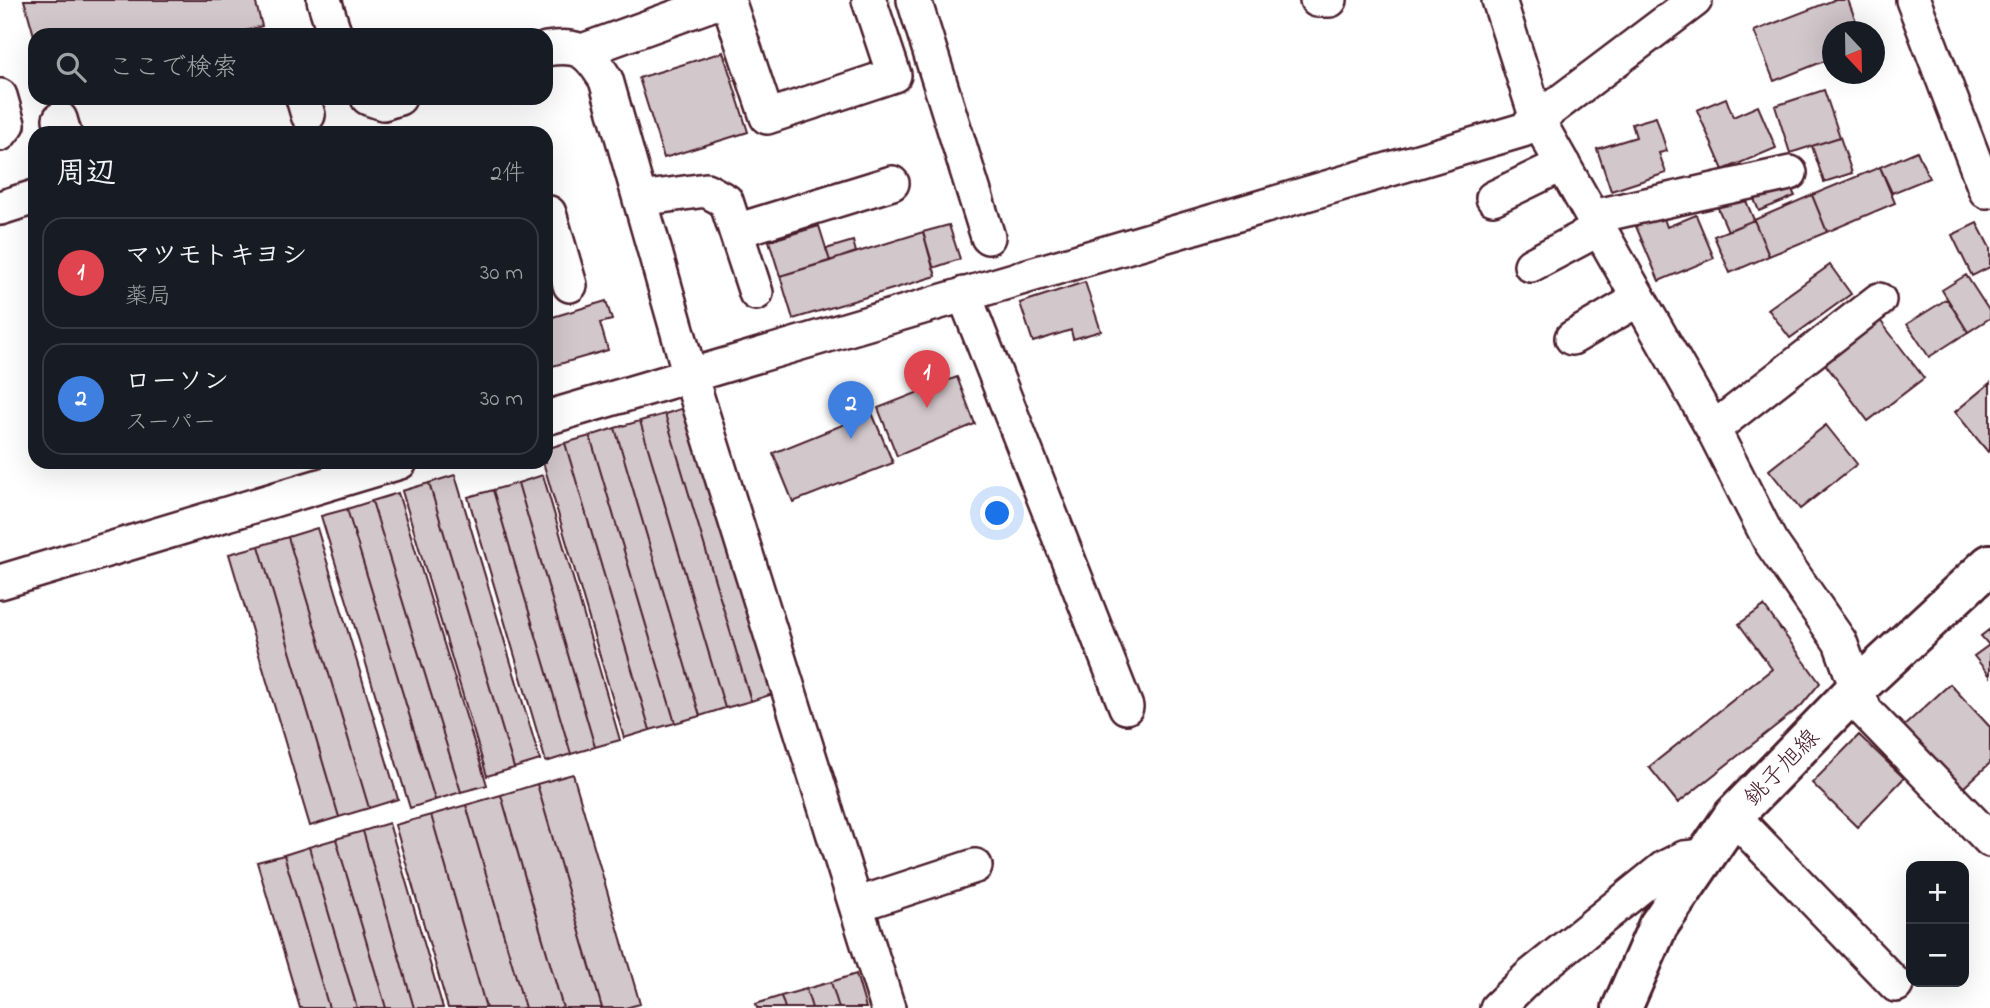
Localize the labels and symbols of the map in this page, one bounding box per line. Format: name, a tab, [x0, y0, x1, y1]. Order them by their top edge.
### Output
north arrow	[1822, 21, 1885, 84]
pin: 1	[904, 350, 950, 408]
pin: 2	[828, 381, 874, 439]
your location	[980, 496, 1014, 530]
street label: 銚子旭線	[1737, 722, 1829, 815]

